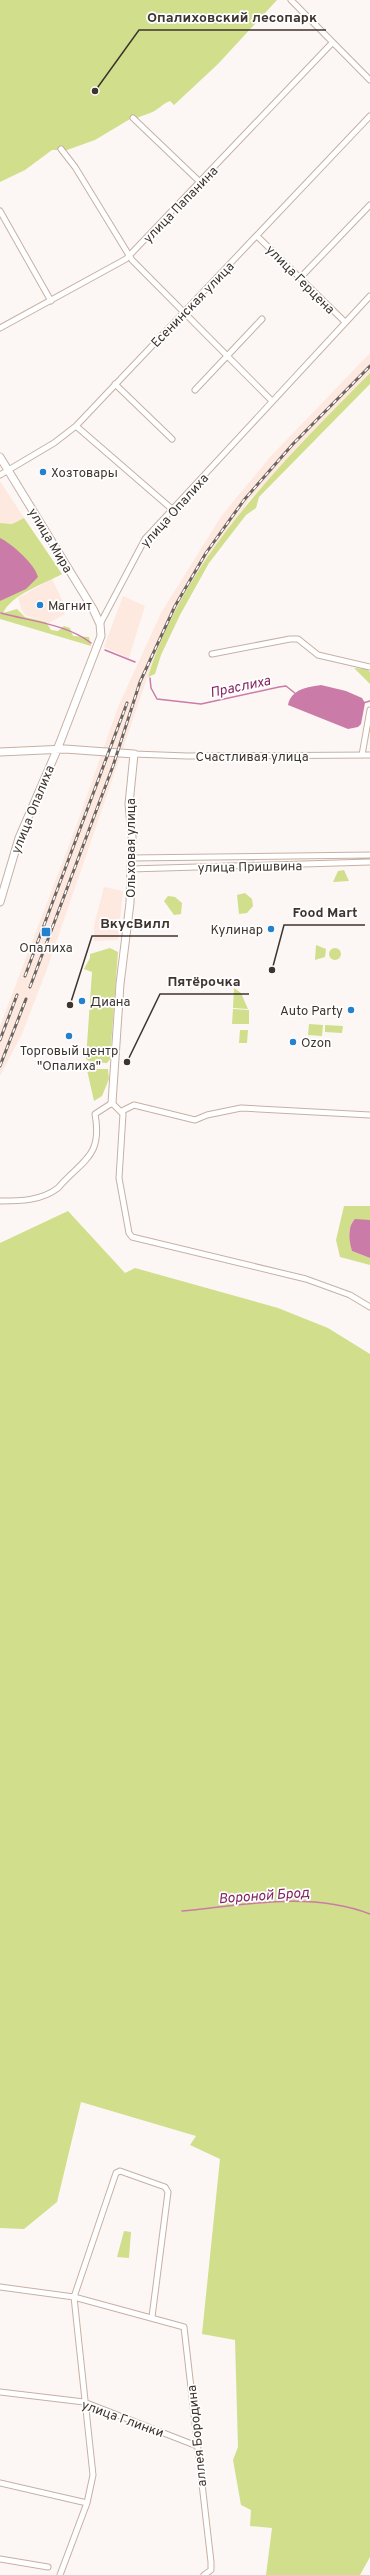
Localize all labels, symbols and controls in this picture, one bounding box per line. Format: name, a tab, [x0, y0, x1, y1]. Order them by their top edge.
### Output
callout: Опалиховский лесопарк	[139, 4, 326, 30]
text: Опалиховский лесопарк	[147, 10, 317, 27]
street label: улица Папанина	[141, 164, 222, 247]
street label: улица Герцена	[262, 243, 337, 318]
street label: Есенинская улица	[149, 259, 238, 352]
place label: Хозтовары	[51, 466, 118, 482]
marker: Хозтовары	[38, 467, 48, 477]
street label: улица Опалиха	[138, 471, 213, 552]
street label: улица Мира	[24, 506, 75, 576]
place label: Магнит	[48, 599, 92, 615]
marker: Магнит	[35, 600, 45, 610]
water label: Праслиха	[208, 673, 273, 702]
street label: Счастливая улица	[195, 750, 309, 766]
street label: улица Опалиха	[9, 763, 59, 856]
street label: Ольховая улица	[124, 798, 140, 898]
street label: улица Пришвина	[198, 859, 303, 877]
callout: Food Mart	[284, 899, 365, 925]
text: Food Mart	[292, 905, 358, 922]
callout: ВкусВилл	[92, 910, 178, 936]
text: ВкусВилл	[100, 916, 170, 933]
place label: Кулинар	[211, 923, 263, 939]
marker: Кулинар	[266, 924, 276, 934]
marker: Опалиха	[40, 926, 52, 938]
place label: Опалиха	[19, 941, 73, 957]
callout: Пятёрочка	[160, 968, 249, 994]
text: Пятёрочка	[167, 974, 241, 991]
place label: Диана	[90, 995, 130, 1011]
marker: Диана	[77, 996, 87, 1006]
place label: Auto Party	[280, 1004, 343, 1020]
marker: Auto Party	[346, 1005, 356, 1015]
marker: Торговый центр "Опалиха"	[64, 1031, 74, 1041]
place label: Ozon	[301, 1036, 331, 1052]
marker: Ozon	[288, 1037, 298, 1047]
place label: Торговый центр "Опалиха"	[20, 1044, 118, 1075]
water label: Вороной Брод	[218, 1885, 310, 1908]
street label: аллея Бородина	[185, 2384, 211, 2487]
street label: улица Глинки	[79, 2398, 166, 2442]

